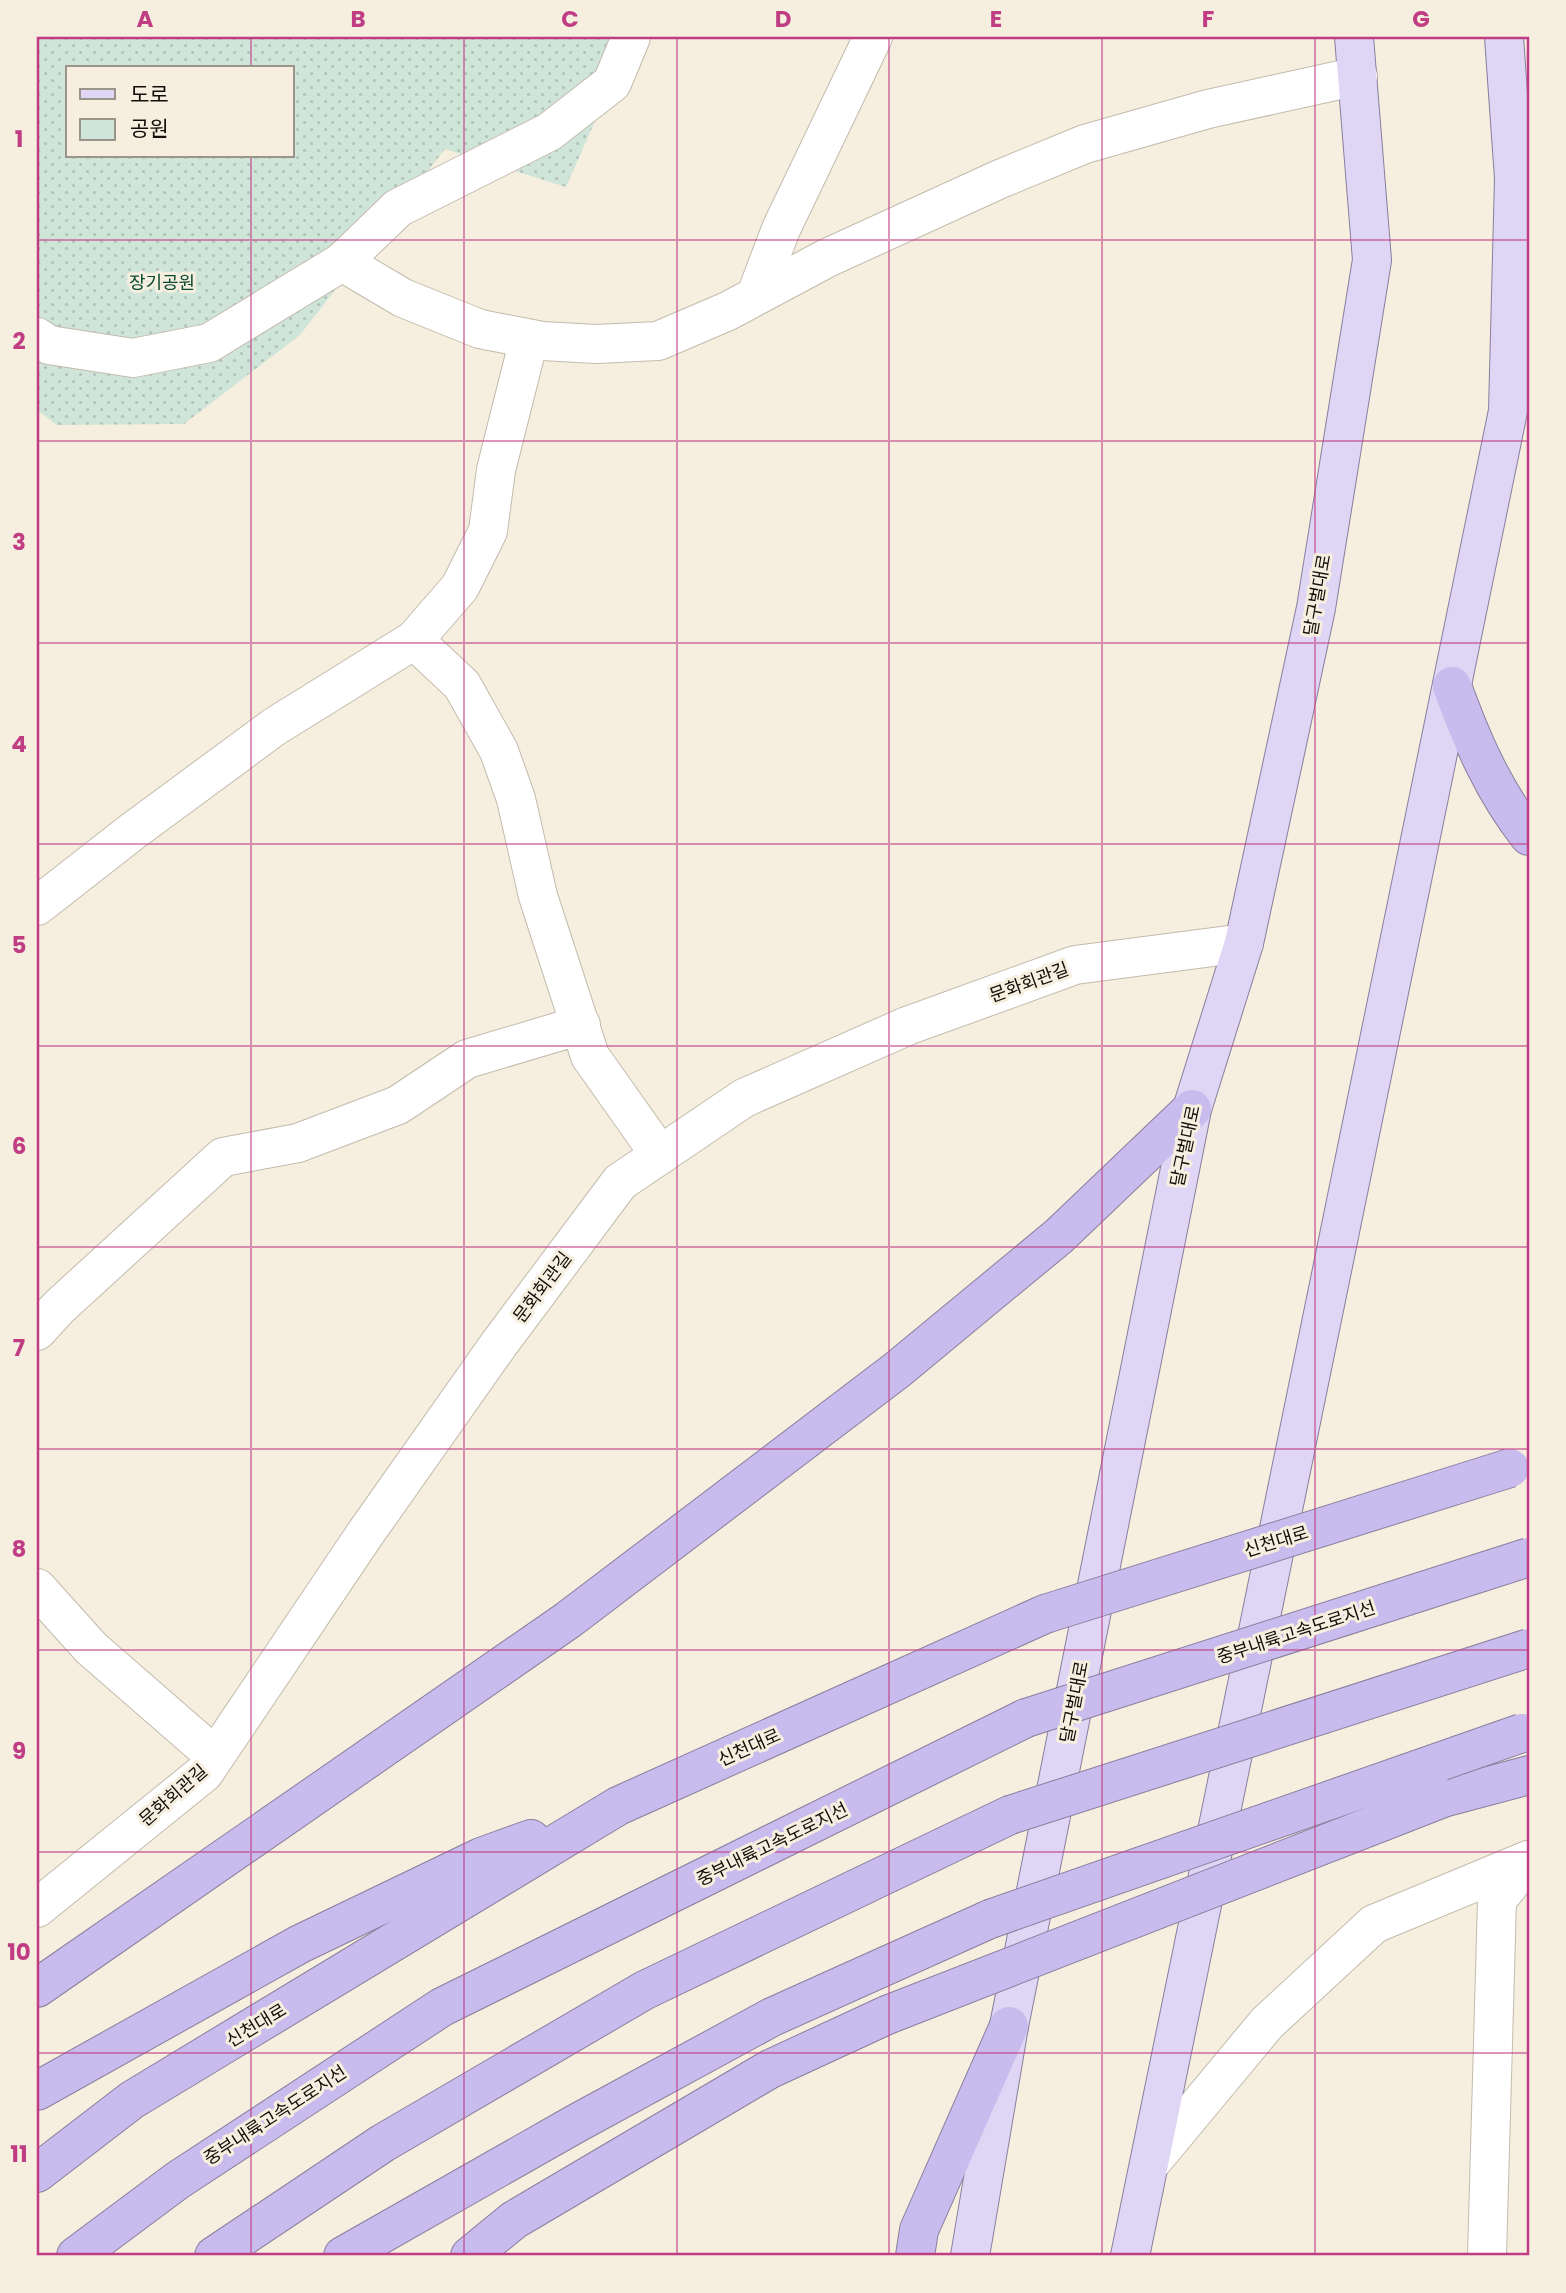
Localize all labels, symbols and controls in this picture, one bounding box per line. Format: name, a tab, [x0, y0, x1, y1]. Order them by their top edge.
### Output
text: A	[137, 3, 154, 35]
text: B	[350, 3, 366, 35]
text: C	[561, 3, 579, 35]
text: D	[775, 3, 791, 35]
text: E	[990, 3, 1002, 35]
text: F	[1202, 3, 1214, 35]
text: G	[1412, 3, 1430, 35]
legend	[66, 66, 294, 158]
text: 도로	[130, 80, 169, 109]
text: 공원	[130, 114, 169, 143]
text: 1	[15, 123, 23, 155]
park label: 장기공원	[129, 270, 195, 295]
text: 2	[12, 325, 26, 357]
text: 3	[12, 526, 26, 558]
street label: 달구벌대로	[1297, 552, 1337, 638]
text: 4	[11, 728, 27, 760]
text: 5	[12, 929, 26, 961]
street label: 문화회관길	[986, 956, 1072, 1008]
street label: 달구벌대로	[1164, 1103, 1206, 1189]
text: 6	[12, 1130, 26, 1162]
street label: 문화회관길	[507, 1246, 577, 1328]
text: 7	[13, 1332, 25, 1364]
street label: 신천대로	[1241, 1519, 1311, 1563]
text: 8	[12, 1533, 26, 1565]
street label: 중부내륙고속도로지선	[1213, 1595, 1379, 1669]
street label: 달구벌대로	[1054, 1659, 1094, 1745]
street label: 신천대로	[714, 1722, 784, 1772]
text: 9	[12, 1735, 26, 1767]
street label: 문화회관길	[134, 1758, 212, 1832]
street label: 중부내륙고속도로지선	[692, 1796, 852, 1892]
text: 10	[7, 1936, 31, 1968]
street label: 신천대로	[221, 1997, 291, 2053]
street label: 중부내륙고속도로지선	[199, 2059, 351, 2171]
text: 11	[10, 2138, 28, 2170]

